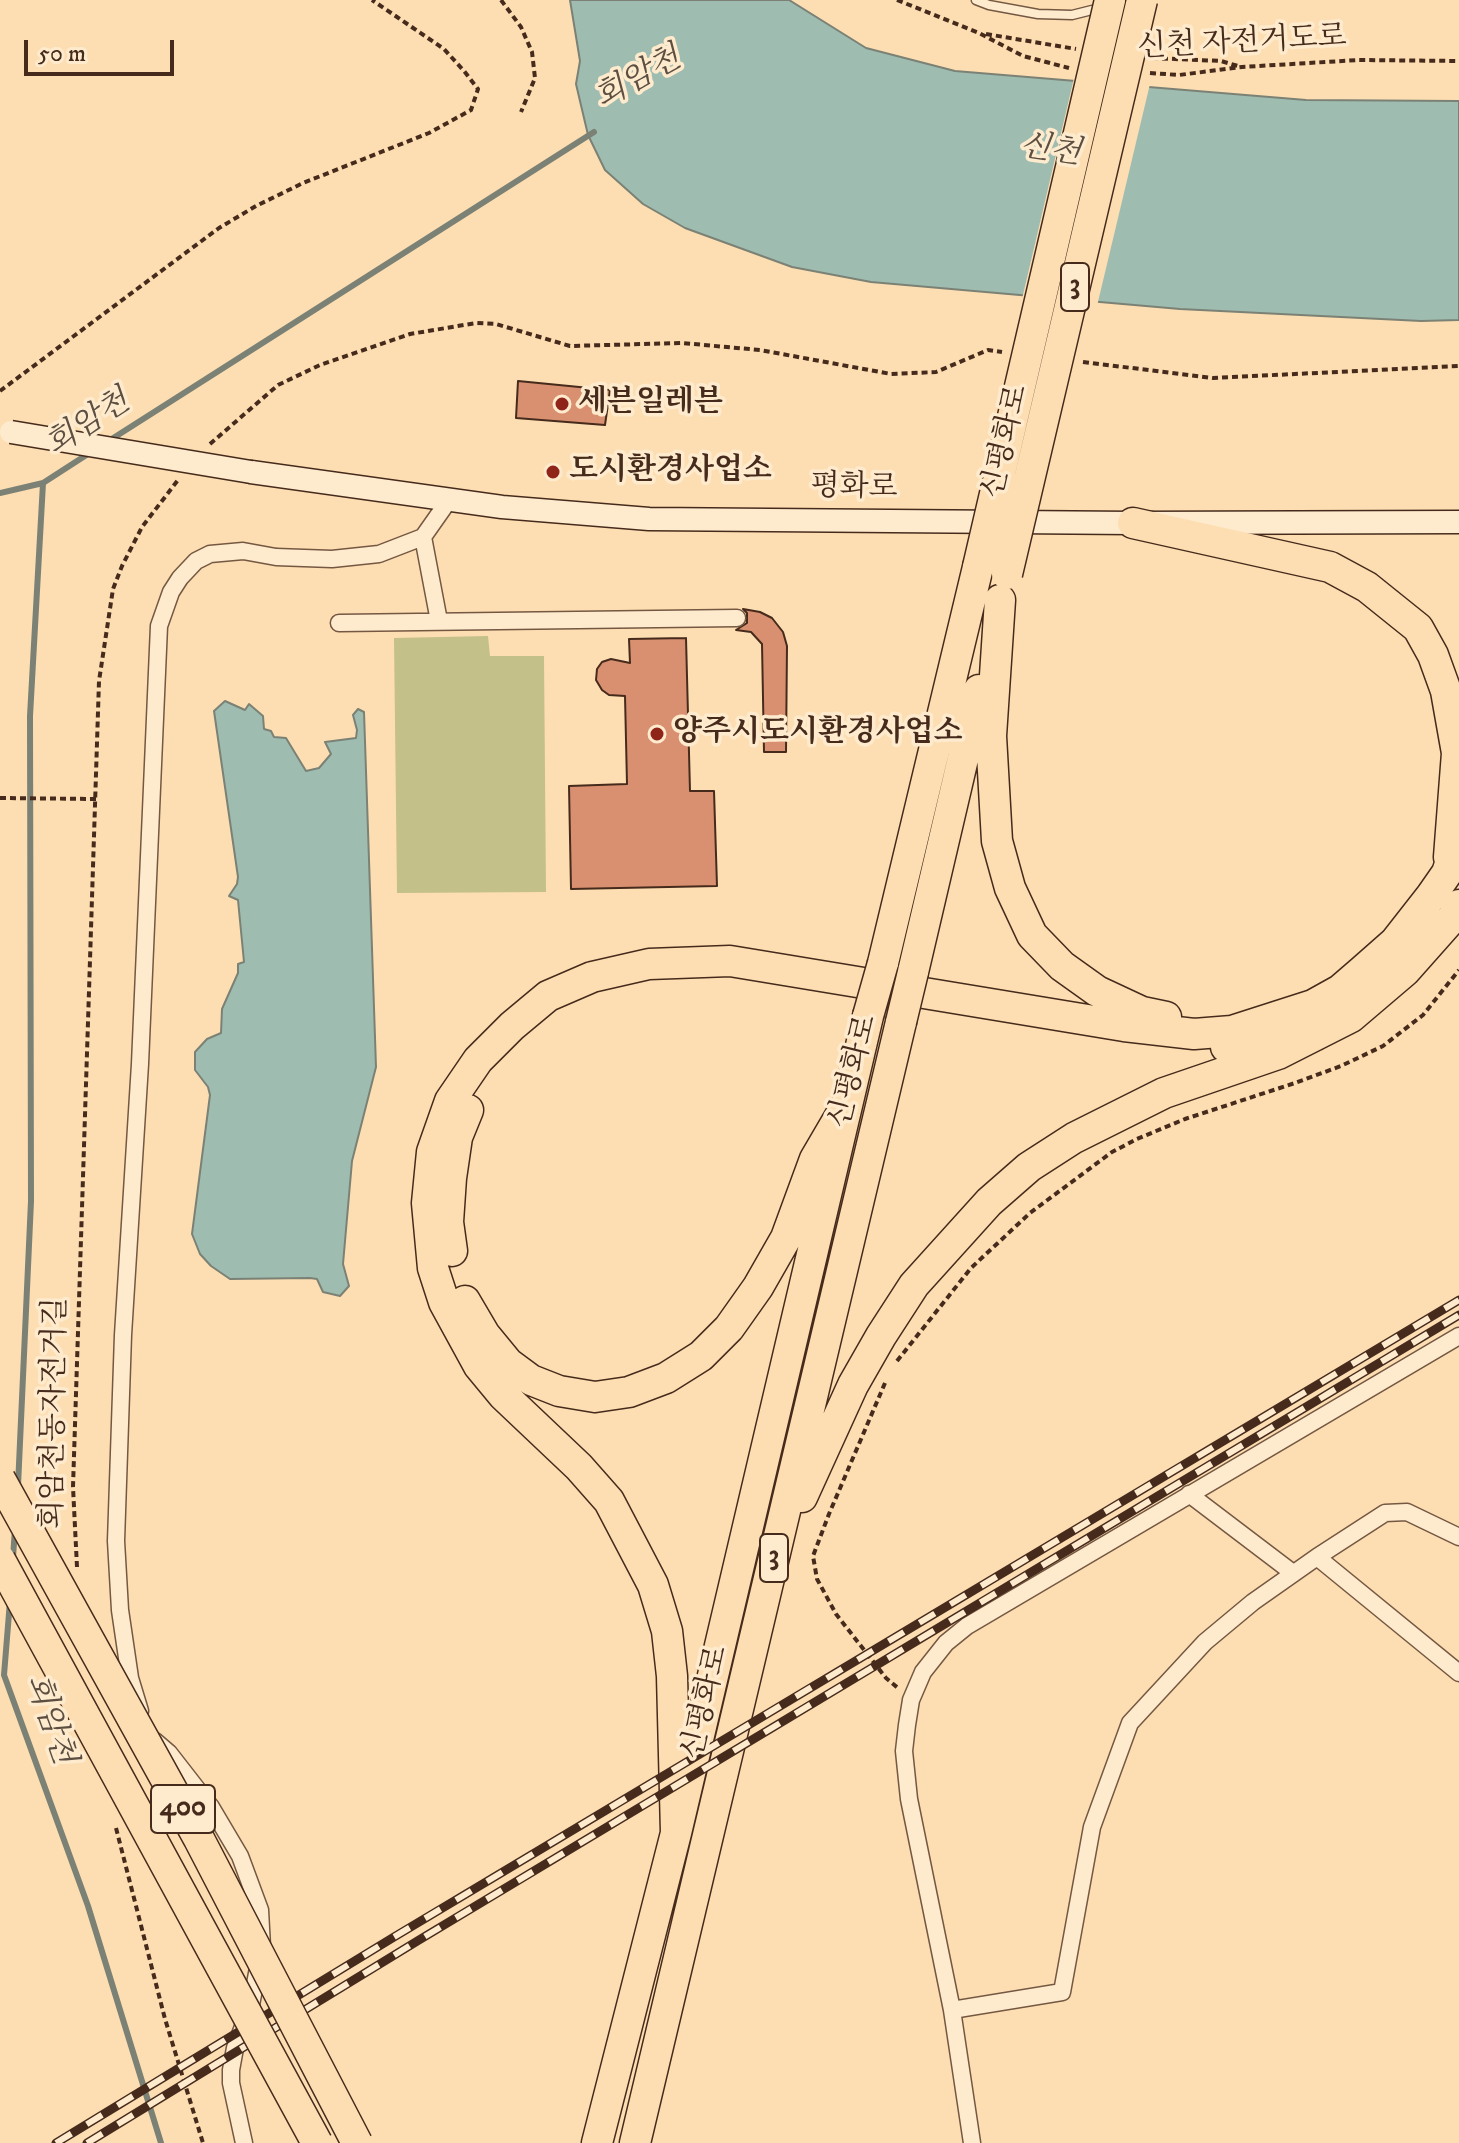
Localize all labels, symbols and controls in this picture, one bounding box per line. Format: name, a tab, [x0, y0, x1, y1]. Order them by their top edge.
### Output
street label: 신천 자전거도로	[1137, 21, 1347, 67]
scale bar	[28, 24, 178, 74]
text: 50 m	[38, 39, 86, 69]
water label: 회암천	[589, 41, 689, 119]
water label: 신천	[1017, 129, 1083, 175]
road number: 3	[1061, 263, 1089, 311]
street label: 신평화로	[976, 381, 1038, 503]
water label: 회암천	[40, 384, 138, 466]
place label: 세븐일레븐	[578, 386, 723, 422]
marker: 세븐일레븐	[553, 395, 571, 413]
place label: 도시환경사업소	[569, 454, 772, 490]
marker: 도시환경사업소	[544, 463, 562, 481]
street label: 평화로	[810, 470, 898, 508]
place label: 양주시도시환경사업소	[673, 716, 963, 752]
marker: 양주시도시환경사업소	[648, 725, 666, 743]
street label: 신평화로	[824, 1011, 886, 1133]
street label: 회암천동자전거길	[36, 1297, 76, 1529]
road number: 3	[760, 1534, 788, 1582]
street label: 신평화로	[676, 1642, 738, 1764]
water label: 회암천	[15, 1670, 81, 1770]
road number: 400	[151, 1785, 215, 1833]

